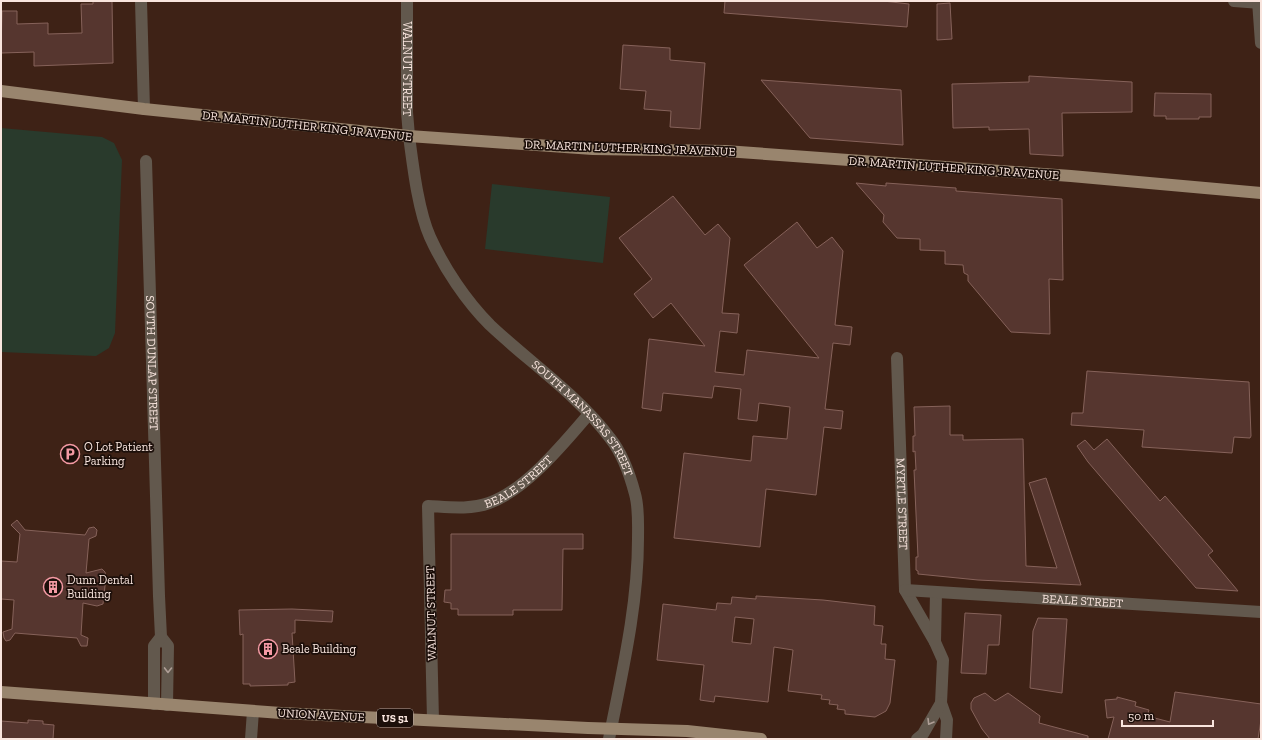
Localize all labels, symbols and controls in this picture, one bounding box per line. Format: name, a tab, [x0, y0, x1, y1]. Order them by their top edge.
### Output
street label: WALNUT STREET	[400, 21, 414, 118]
street label: DR. MARTIN LUTHER KING JR AVENUE	[201, 108, 413, 144]
street label: DR. MARTIN LUTHER KING JR AVENUE	[524, 137, 736, 159]
street label: DR. MARTIN LUTHER KING JR AVENUE	[848, 154, 1060, 182]
street label: SOUTH DUNLAP STREET	[143, 295, 161, 431]
street label: SOUTH MANASSAS STREET	[529, 357, 636, 478]
place label: O Lot Patient Parking	[84, 440, 153, 468]
parking icon: O Lot Patient Parking	[59, 443, 81, 465]
street label: BEALE STREET	[483, 452, 556, 511]
street label: MYRTLE STREET	[893, 458, 911, 551]
street label: WALNUT STREET	[423, 565, 439, 661]
place label: Dunn Dental Building	[67, 573, 133, 601]
building icon: Dunn Dental Building	[42, 576, 64, 598]
street label: BEALE STREET	[1042, 591, 1124, 611]
building icon: Beale Building	[257, 638, 279, 660]
place label: Beale Building	[282, 642, 357, 656]
one-way arrow	[164, 667, 172, 673]
scale bar	[1122, 702, 1213, 728]
street label: UNION AVENUE	[277, 706, 365, 724]
road number: US 51	[377, 709, 413, 727]
text: 50 m	[1128, 709, 1155, 723]
one-way arrow	[928, 718, 935, 725]

